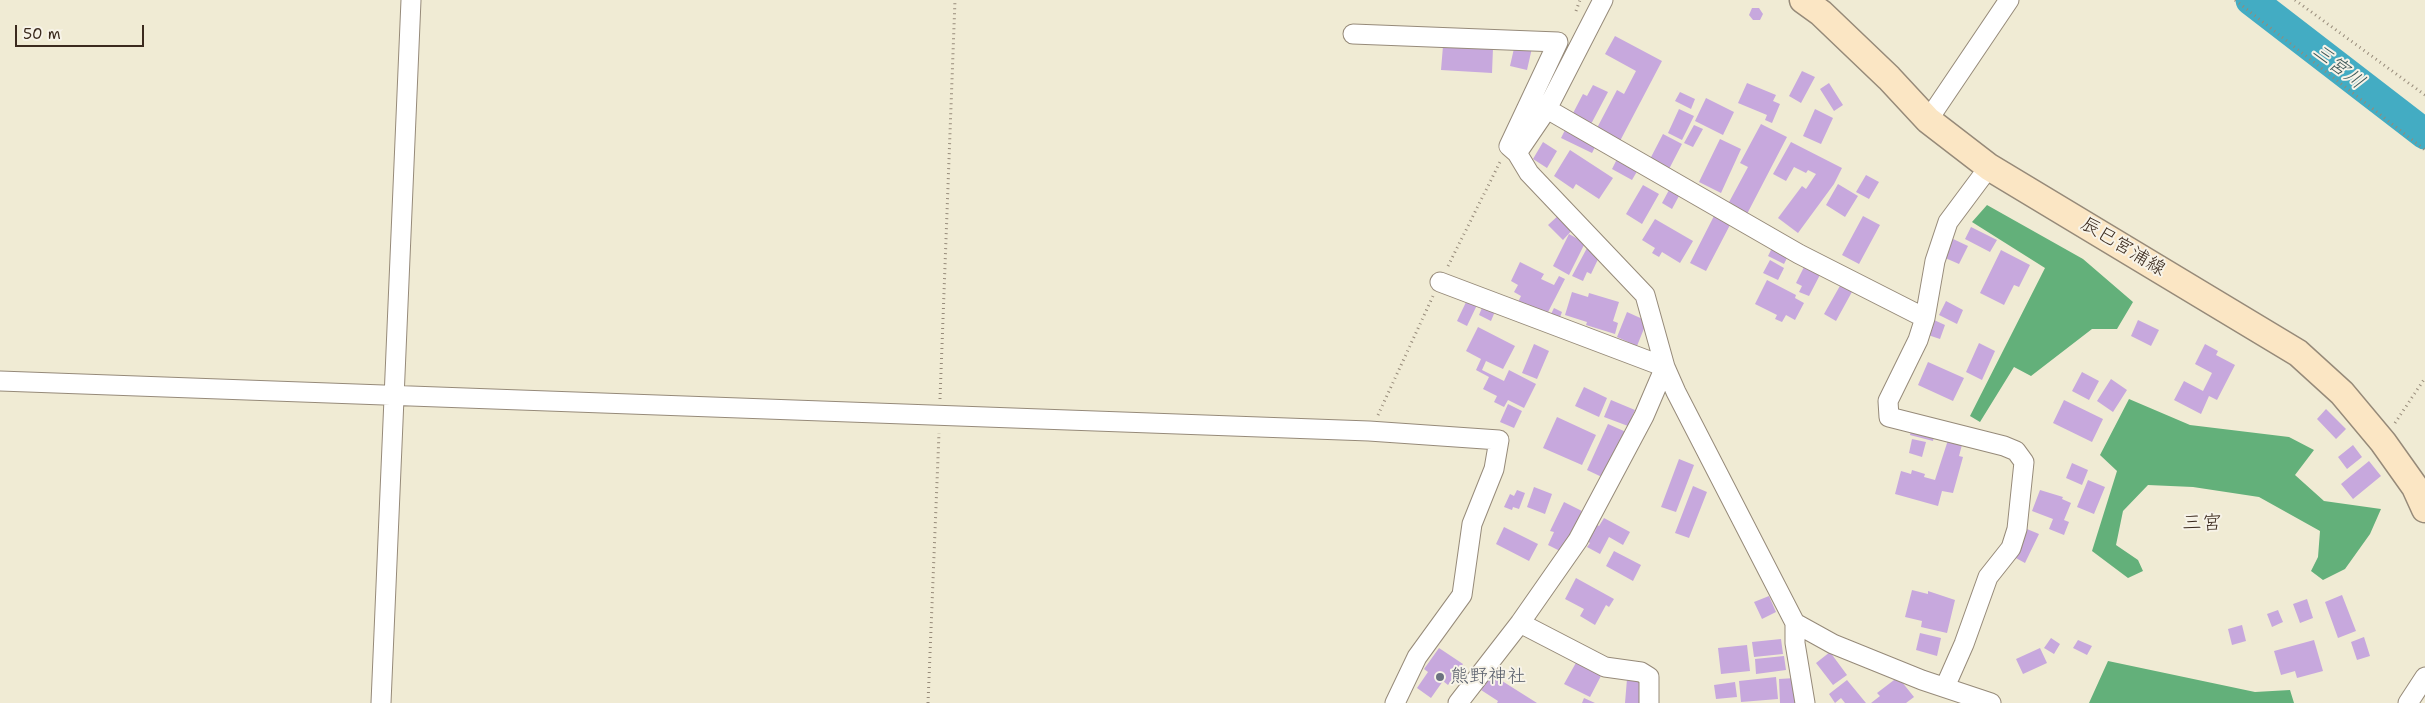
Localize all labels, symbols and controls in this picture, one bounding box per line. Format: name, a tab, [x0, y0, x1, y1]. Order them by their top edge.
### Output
scale bar	[18, 15, 146, 47]
text: 50 m	[23, 24, 61, 44]
water label: 三宮川	[2307, 39, 2369, 95]
street label: 辰巳宮浦線	[2076, 213, 2170, 281]
district label: 三宮	[2182, 512, 2222, 536]
place label: 熊野神社	[1450, 666, 1526, 688]
marker: 熊野神社	[1434, 671, 1446, 683]

